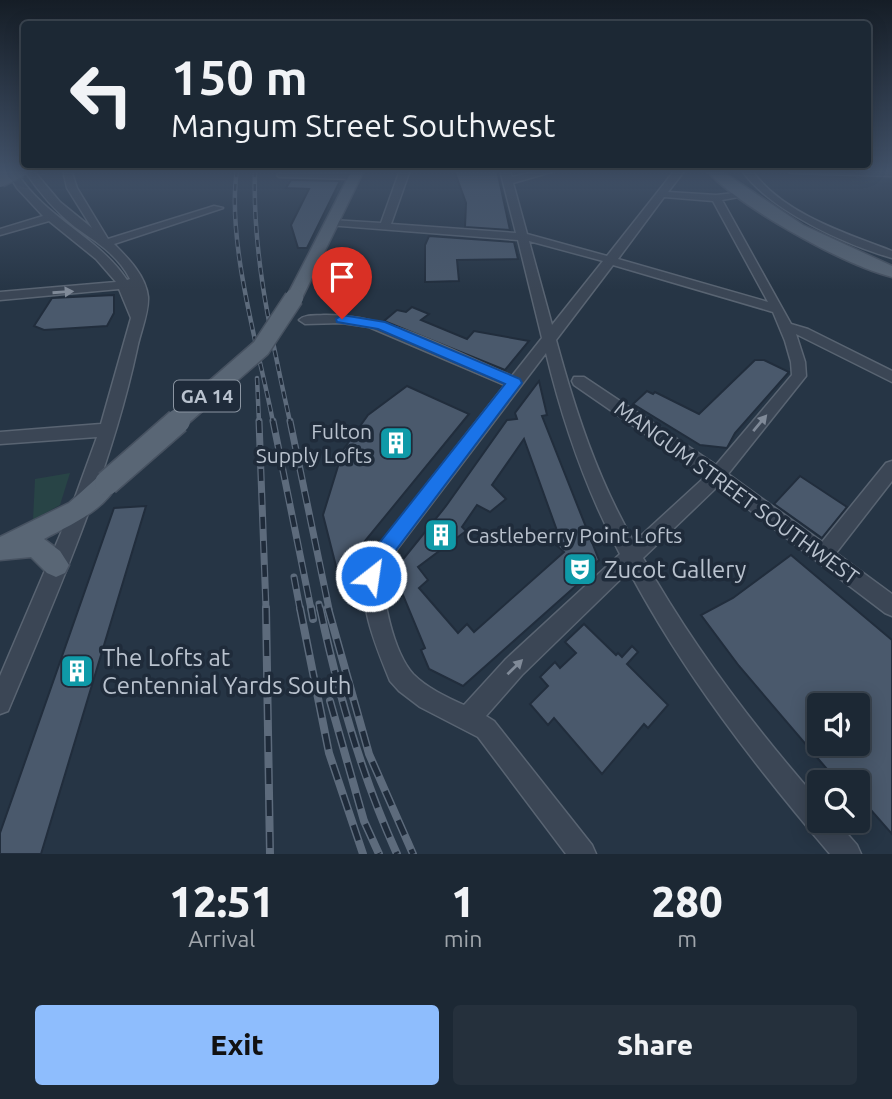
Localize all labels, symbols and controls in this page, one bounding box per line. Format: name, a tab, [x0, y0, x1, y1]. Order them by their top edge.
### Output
icon: left	[56, 49, 147, 140]
text: 150 m	[171, 49, 308, 104]
text: Mangum Street Southwest	[171, 107, 555, 143]
pin	[312, 247, 372, 319]
icon: arrive	[323, 258, 361, 296]
one-way arrow	[52, 286, 74, 297]
road number: GA 14	[174, 380, 240, 412]
street label: MANGUM STREET SOUTHWEST	[610, 395, 864, 589]
one-way arrow	[752, 415, 767, 432]
place label: Fulton Supply Lofts	[256, 419, 372, 467]
building icon: Fulton Supply Lofts	[377, 424, 415, 462]
building icon: Castleberry Point Lofts	[422, 516, 460, 554]
place label: Castleberry Point Lofts	[466, 523, 682, 547]
position arrow	[334, 539, 408, 613]
theatre icon: Zucot Gallery	[561, 550, 599, 588]
place label: Zucot Gallery	[604, 556, 747, 583]
place label: The Lofts at Centennial Yards South	[102, 644, 352, 699]
building icon: The Lofts at Centennial Yards South	[58, 652, 96, 690]
one-way arrow	[506, 659, 523, 675]
map controls	[807, 693, 870, 833]
button: sound	[807, 693, 870, 756]
button: search	[807, 770, 870, 833]
text: 12:51	[169, 878, 274, 925]
text: 1	[451, 878, 475, 925]
text: 280	[652, 878, 723, 925]
text: Arrival	[188, 926, 255, 951]
text: min	[444, 926, 482, 951]
text: m	[677, 926, 697, 951]
button: Exit	[35, 1005, 439, 1085]
button: Share	[453, 1005, 857, 1085]

